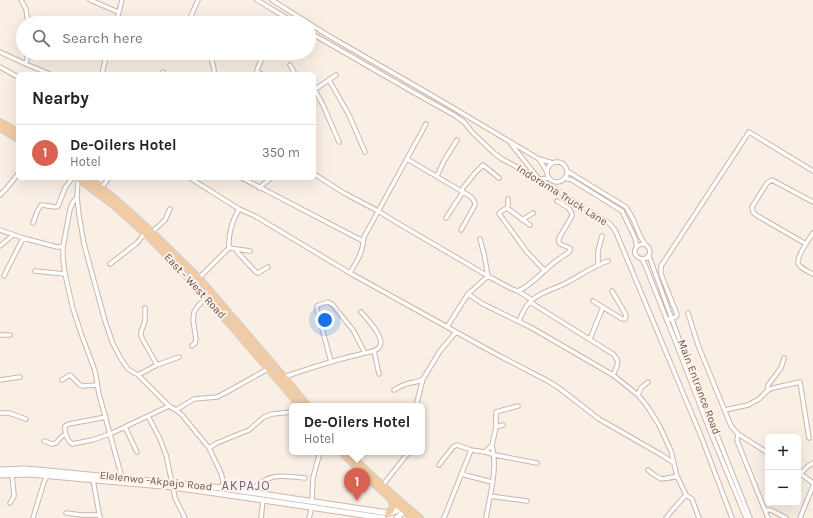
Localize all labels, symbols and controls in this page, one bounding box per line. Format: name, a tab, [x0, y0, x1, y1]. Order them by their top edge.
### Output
search box	[16, 16, 316, 60]
icon: search	[30, 27, 52, 49]
text: Search here	[62, 29, 143, 47]
text: Nearby	[32, 88, 89, 108]
text: De-Oilers Hotel	[70, 136, 177, 154]
text: 1	[43, 145, 47, 160]
text: 350 m	[262, 145, 300, 160]
text: Hotel	[70, 154, 101, 169]
street label: Indorama Truck Lane	[514, 162, 610, 228]
street label: East - West Road	[162, 251, 228, 321]
your location	[315, 310, 335, 330]
street label: Main Entrance Road	[675, 338, 723, 436]
popup	[289, 403, 425, 455]
text: De-Oilers Hotel	[304, 413, 410, 431]
text: Hotel	[304, 431, 335, 446]
map controls	[765, 434, 801, 506]
button: +	[765, 434, 801, 470]
pin: 1	[344, 468, 370, 501]
street label: Elelenwo -Akpajo Road	[99, 469, 213, 493]
button: −	[765, 470, 801, 506]
district label: AKPAJO	[221, 478, 271, 493]

